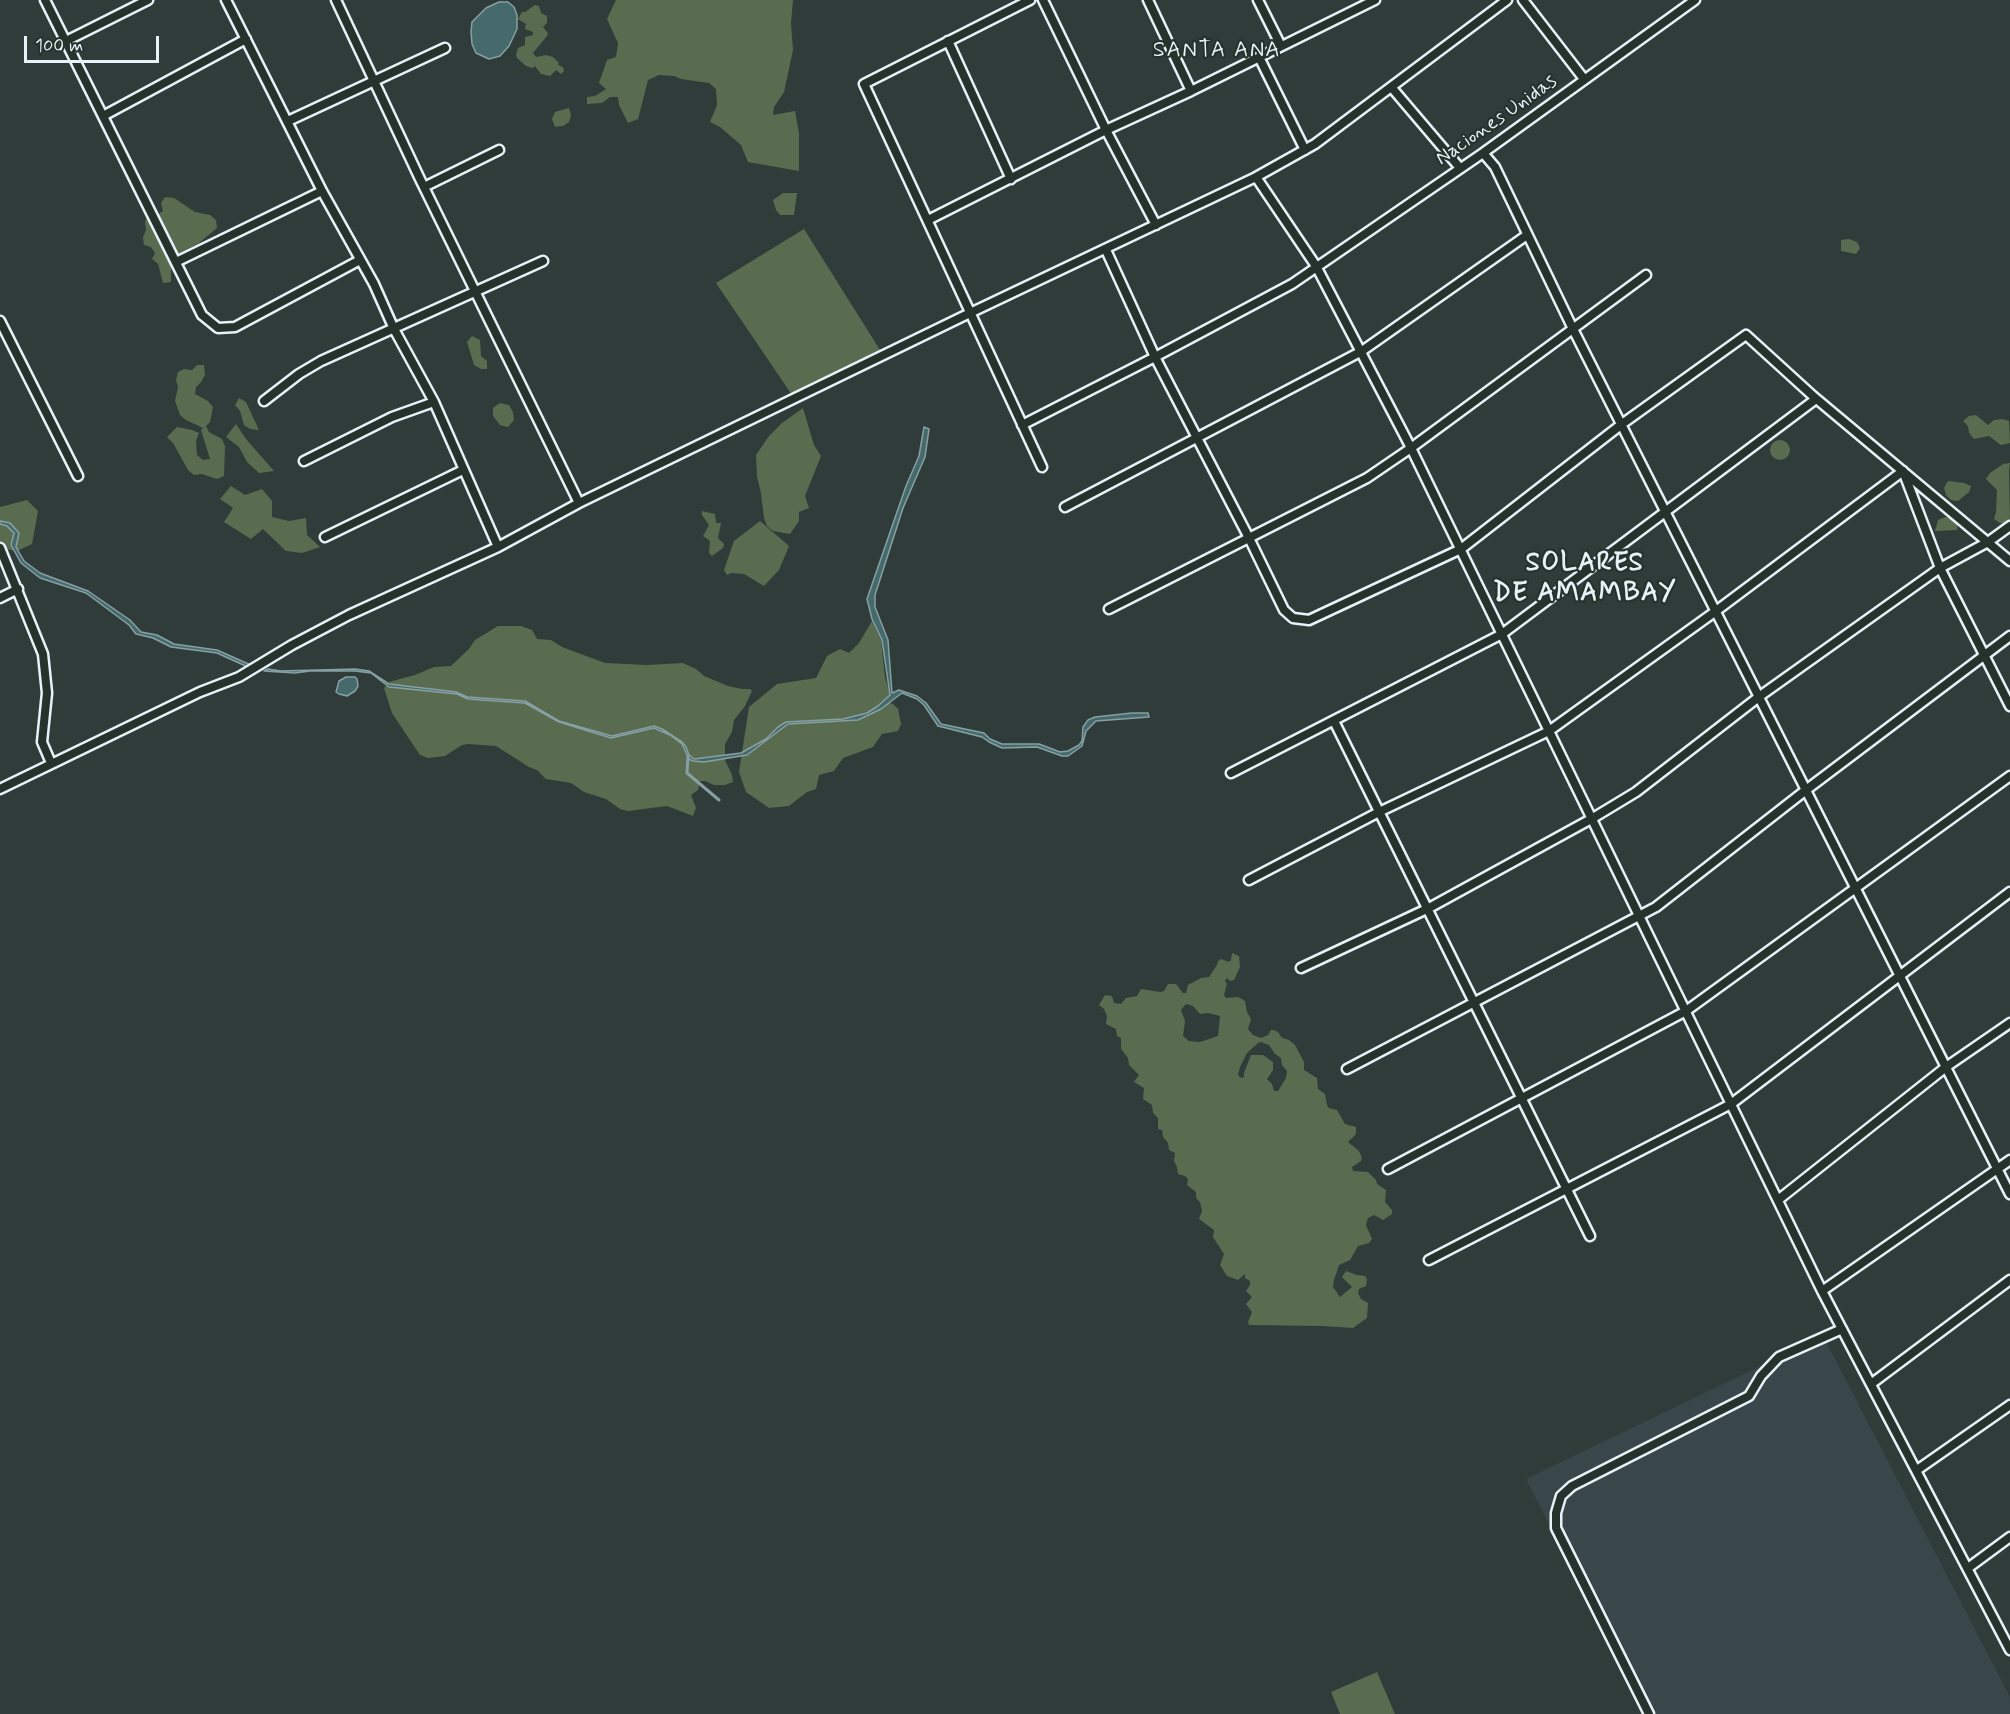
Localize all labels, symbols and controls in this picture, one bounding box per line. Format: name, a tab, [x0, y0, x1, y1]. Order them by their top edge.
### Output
scale bar	[27, 24, 162, 62]
text: 100 m	[35, 34, 83, 58]
district label: SANTA ANA	[1152, 38, 1282, 64]
street label: Naciones Unidas	[1432, 70, 1562, 172]
district label: SOLARES DE AMAMBAY	[1492, 549, 1678, 610]

